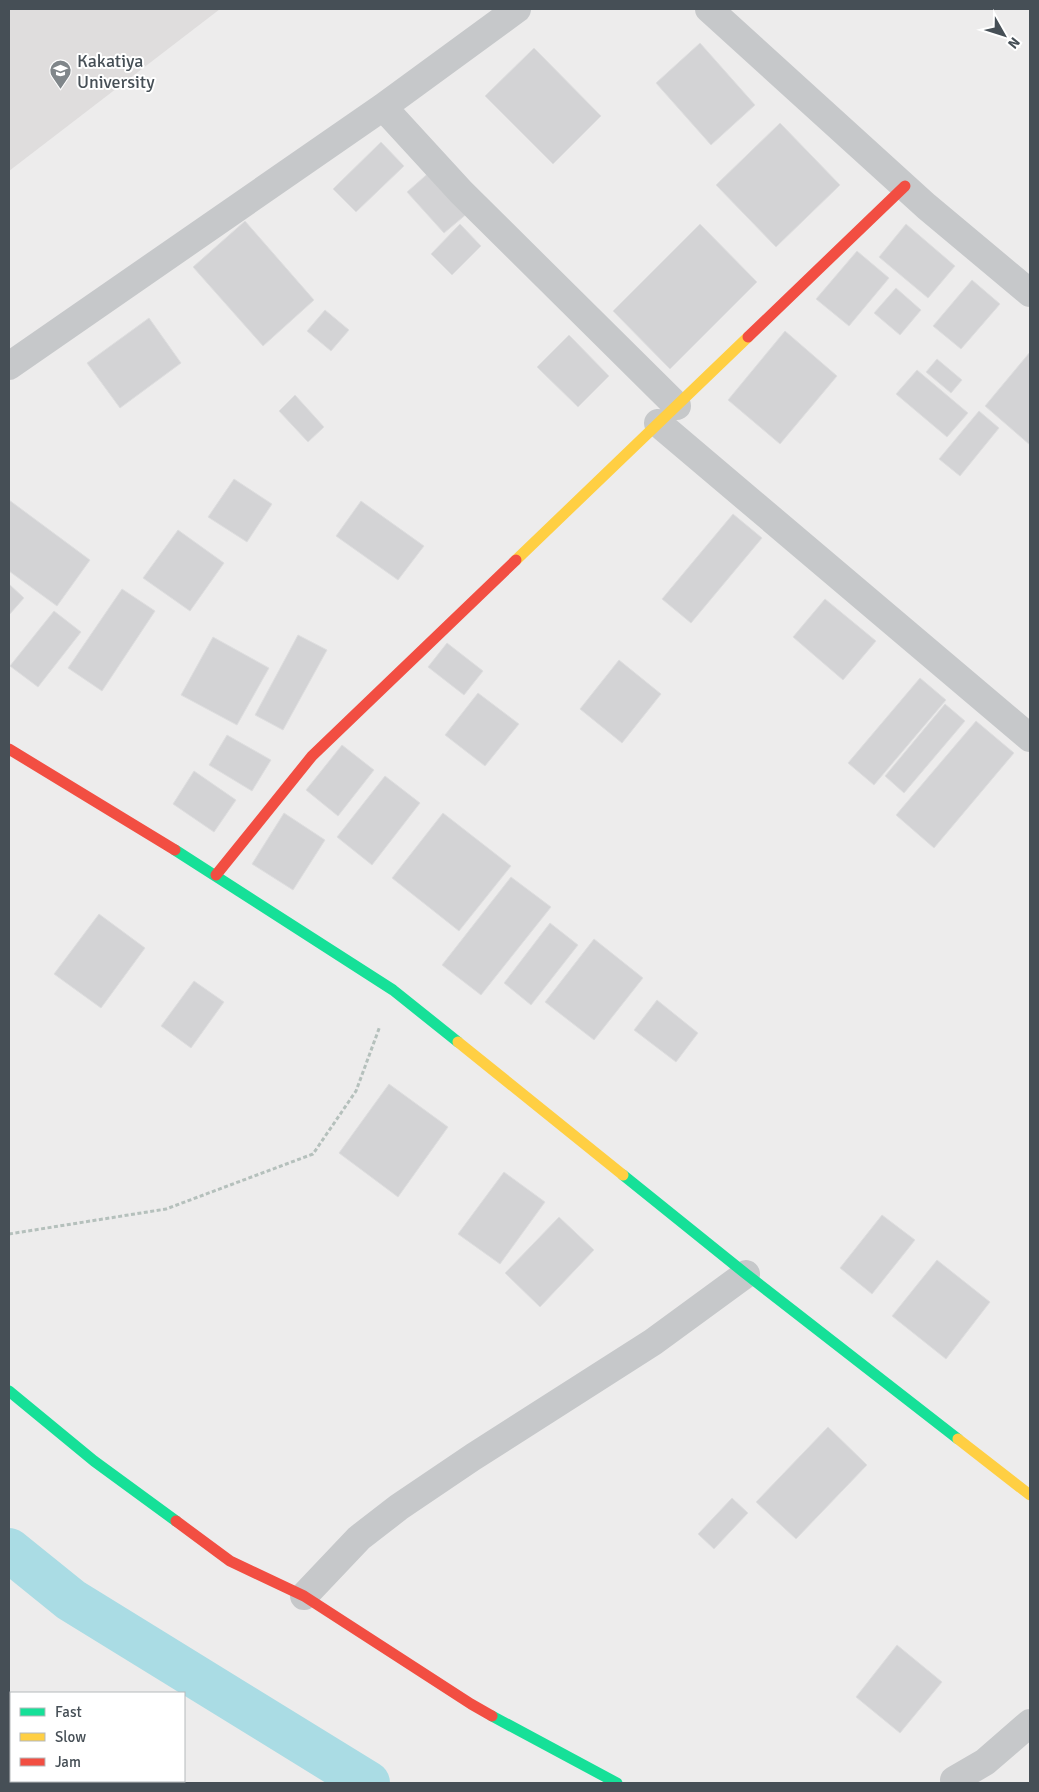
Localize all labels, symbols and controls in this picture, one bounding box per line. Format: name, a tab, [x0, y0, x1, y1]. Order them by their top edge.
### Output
north arrow	[979, 10, 1029, 60]
text: N	[1004, 34, 1023, 52]
place label: Kakatiya University	[77, 50, 155, 93]
school or university icon: Kakatiya University	[49, 59, 73, 90]
legend	[10, 1692, 185, 1782]
text: Fast	[55, 1703, 82, 1721]
text: Slow	[55, 1728, 86, 1746]
text: Jam	[55, 1753, 81, 1771]

